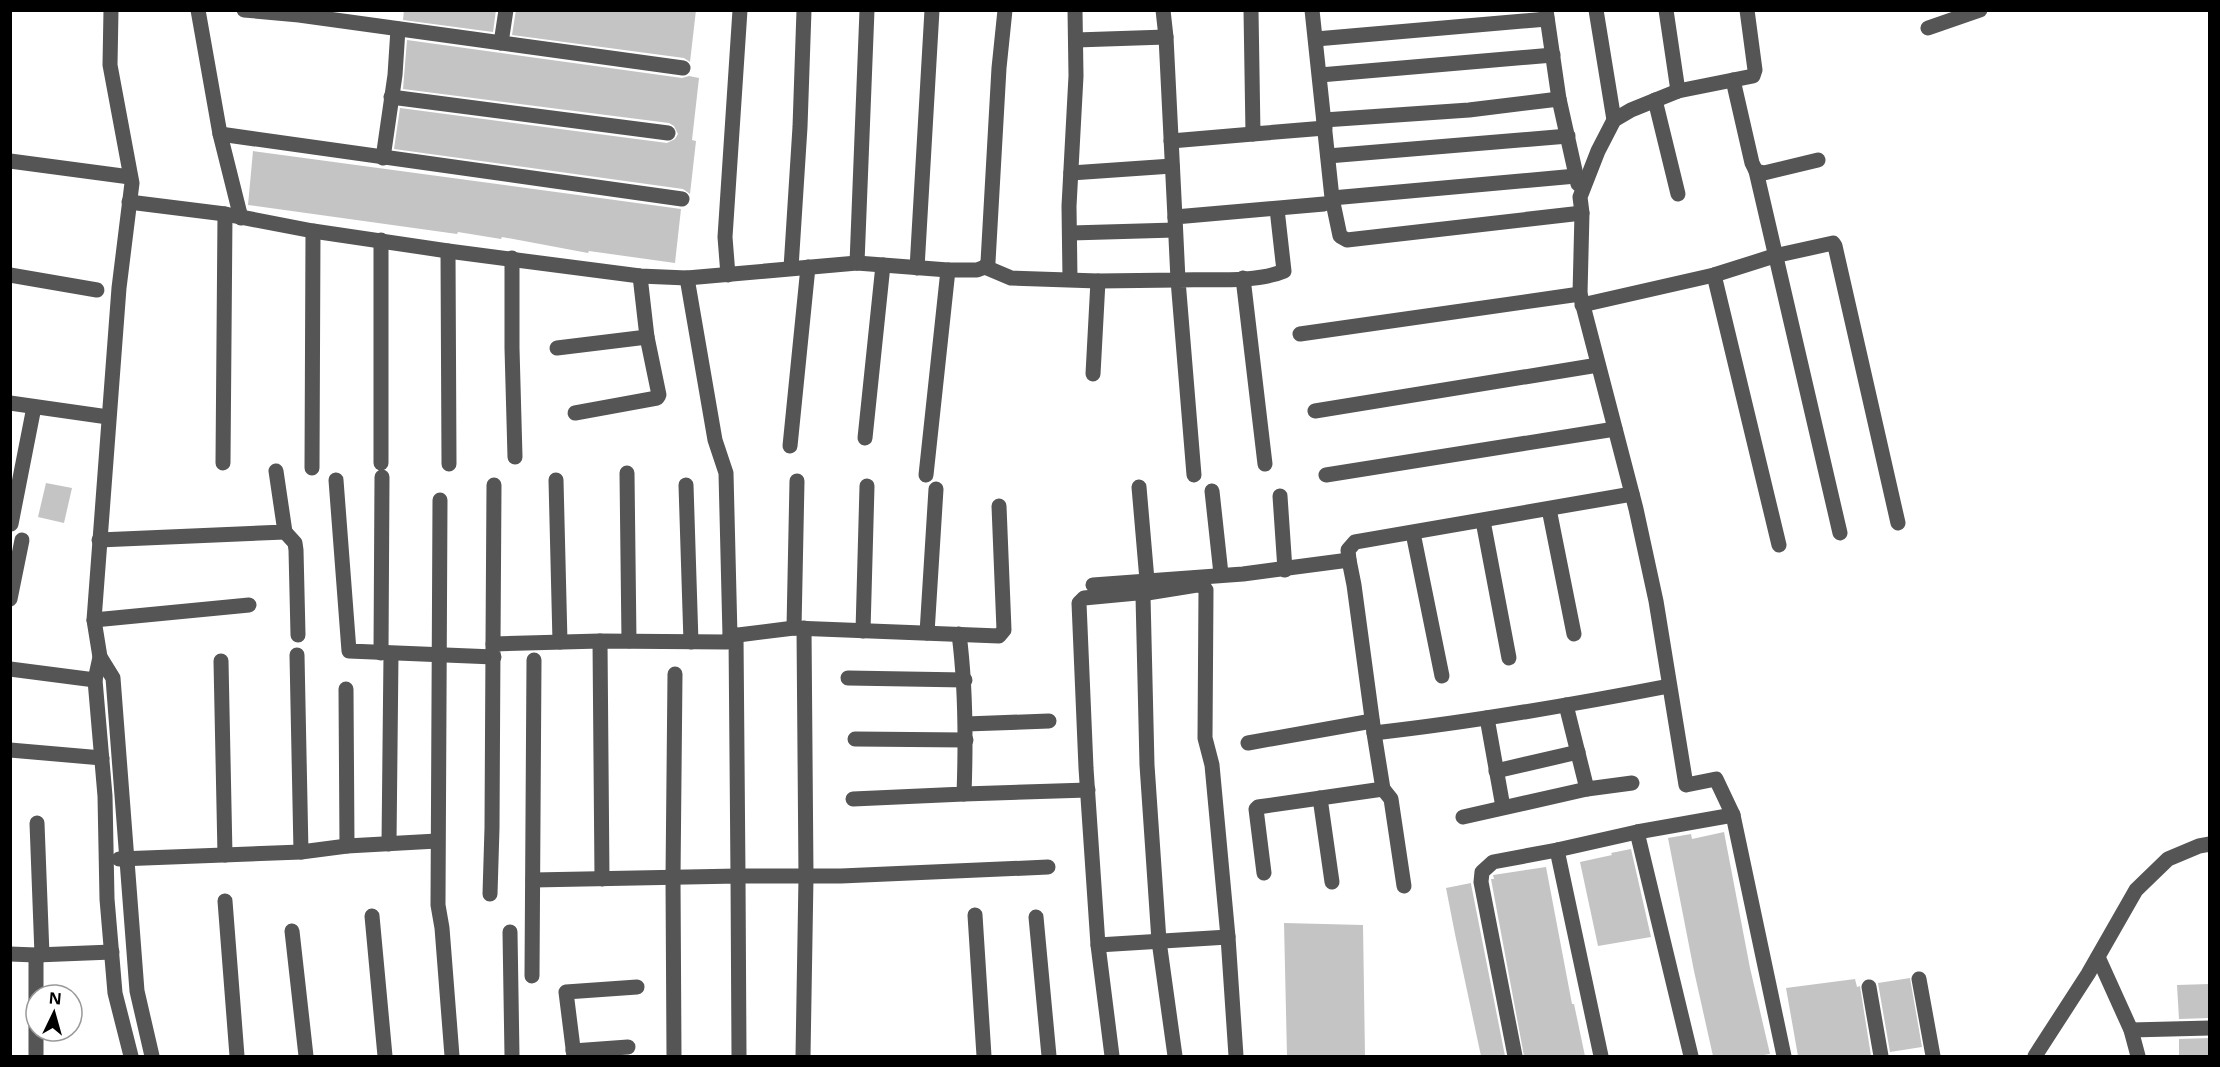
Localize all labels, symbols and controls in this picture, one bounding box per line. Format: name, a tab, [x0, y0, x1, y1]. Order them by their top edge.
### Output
north arrow	[24, 983, 84, 1043]
text: N	[48, 987, 63, 1010]

